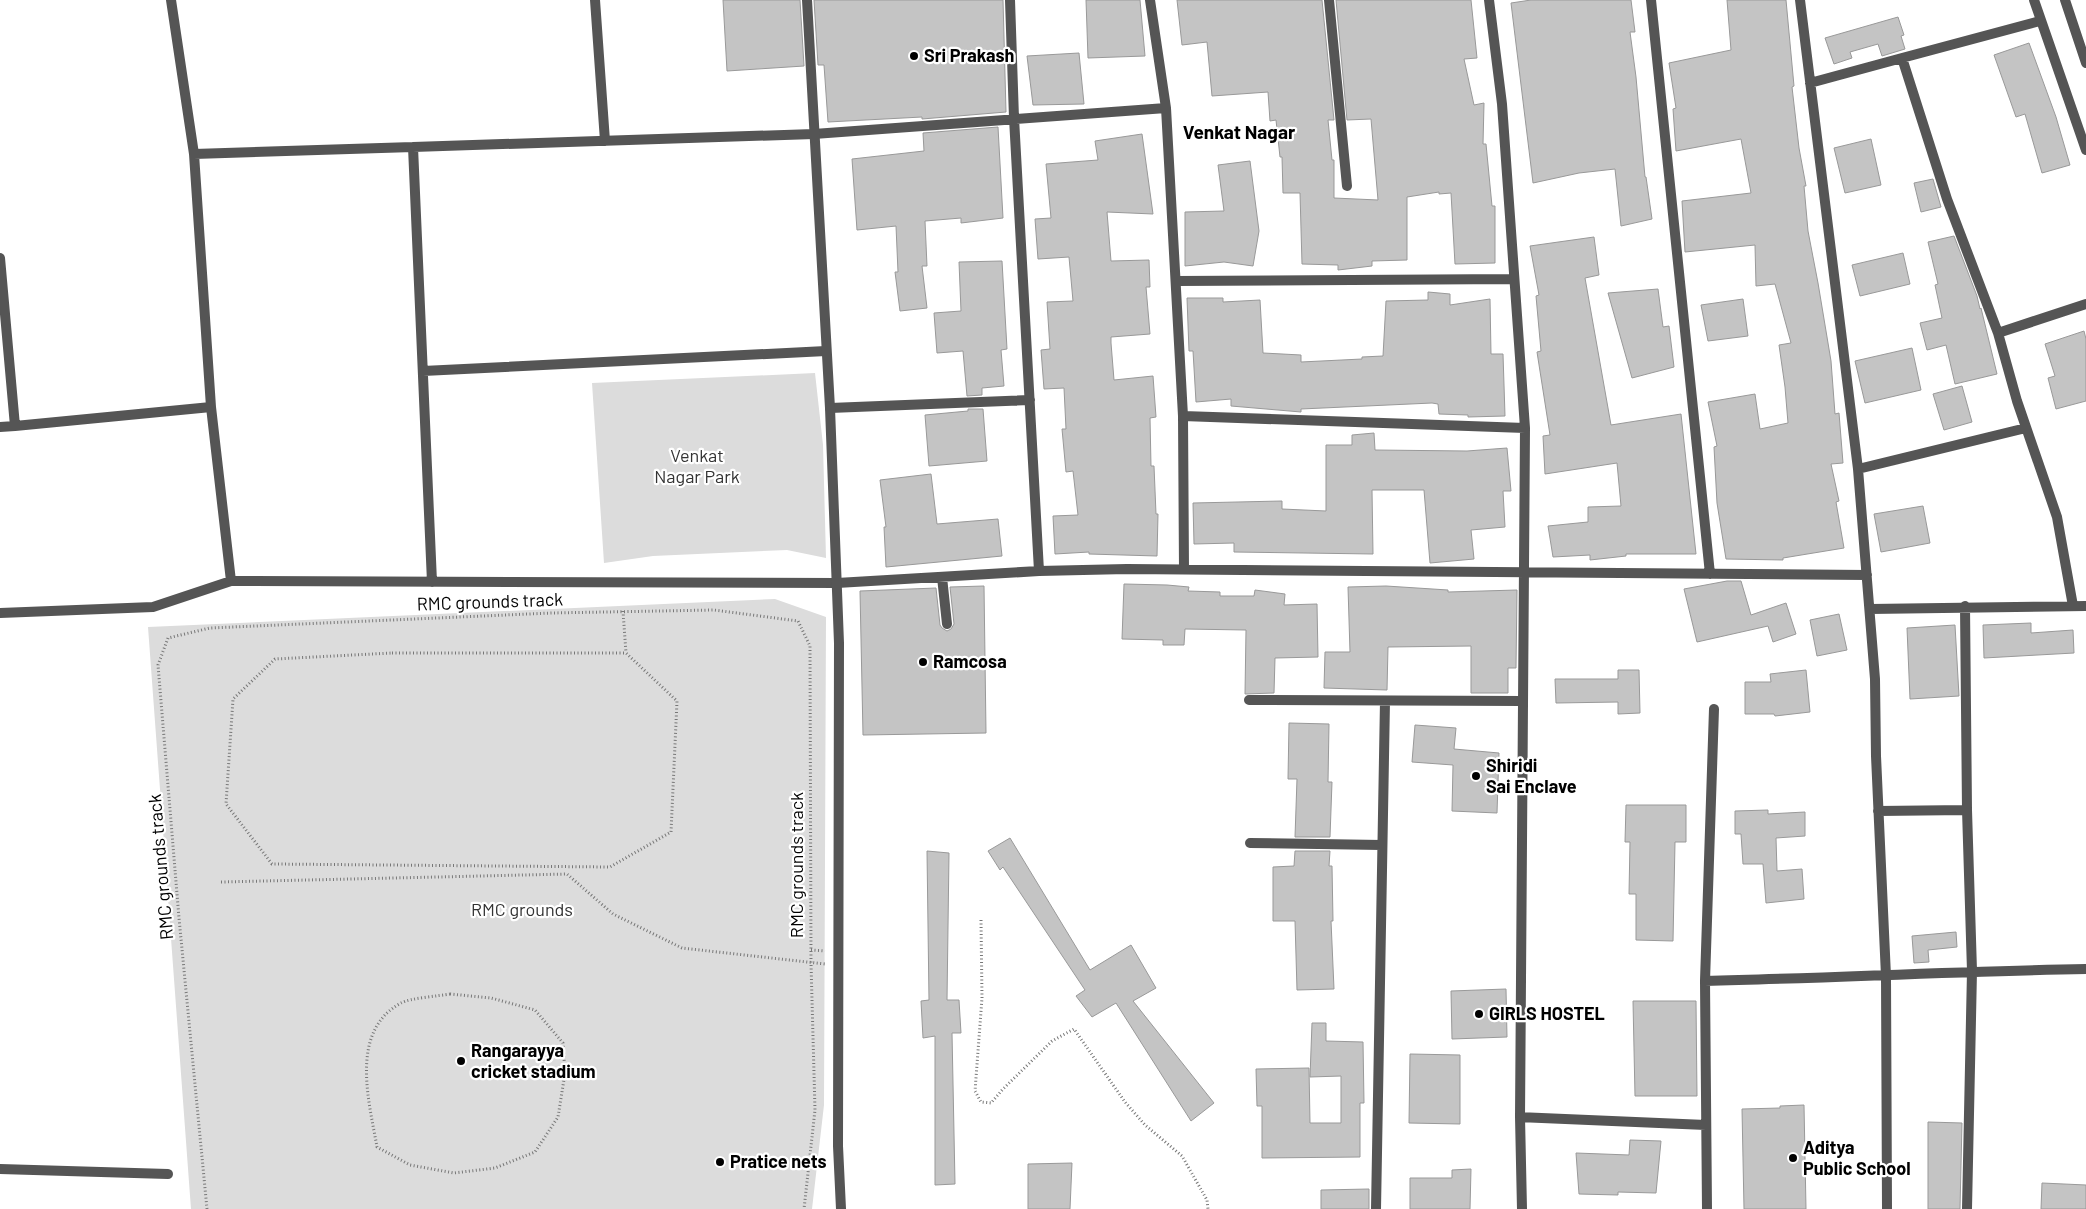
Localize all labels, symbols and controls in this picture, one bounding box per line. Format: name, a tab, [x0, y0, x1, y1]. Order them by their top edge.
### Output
place label: Sri Prakash	[924, 44, 1014, 66]
marker: Sri Prakash	[908, 50, 920, 62]
district label: Venkat Nagar	[1183, 120, 1296, 143]
park label: Venkat Nagar Park	[654, 444, 740, 487]
street label: RMC grounds track	[416, 587, 563, 615]
place label: Ramcosa	[933, 650, 1007, 672]
marker: Ramcosa	[917, 656, 929, 668]
place label: Shiridi Sai Enclave	[1486, 754, 1577, 797]
marker: Shiridi Sai Enclave	[1470, 770, 1482, 782]
street label: RMC grounds track	[785, 792, 807, 938]
street label: RMC grounds track	[143, 793, 177, 941]
park label: RMC grounds	[471, 898, 573, 920]
place label: GIRLS HOSTEL	[1489, 1002, 1605, 1024]
marker: GIRLS HOSTEL	[1473, 1008, 1485, 1020]
place label: Rangarayya cricket stadium	[471, 1039, 596, 1082]
marker: Rangarayya cricket stadium	[455, 1055, 467, 1067]
place label: Aditya Public School	[1803, 1136, 1911, 1179]
place label: Pratice nets	[730, 1150, 827, 1172]
marker: Aditya Public School	[1787, 1152, 1799, 1164]
marker: Pratice nets	[714, 1156, 726, 1168]

